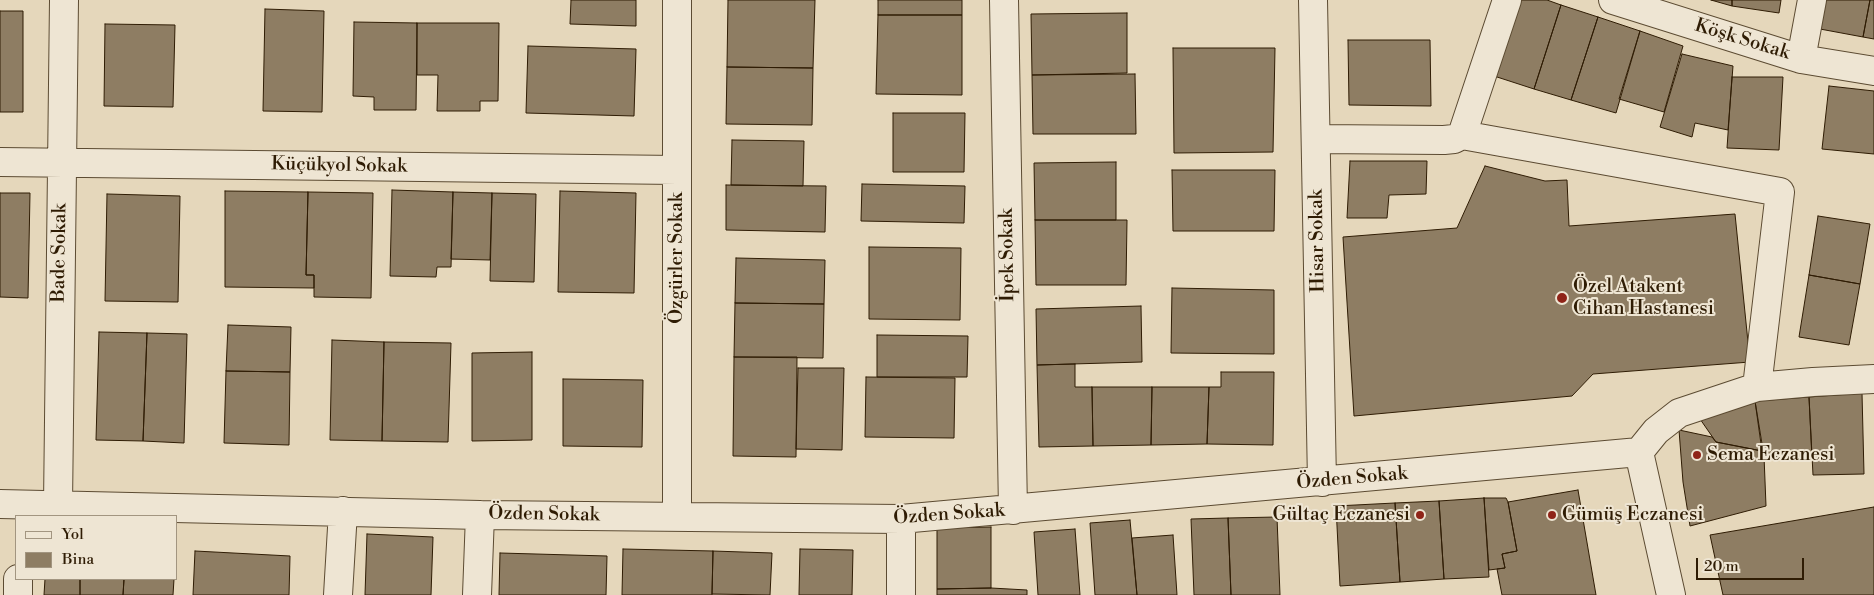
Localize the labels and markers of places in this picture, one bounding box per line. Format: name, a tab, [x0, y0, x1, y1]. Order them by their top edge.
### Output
place label: Özel Atakent Cihan Hastanesi	[1573, 276, 1714, 320]
marker: Özel Atakent Cihan Hastanesi	[1555, 291, 1569, 305]
place label: Sema Eczanesi	[1707, 444, 1835, 466]
marker: Sema Eczanesi	[1691, 449, 1703, 461]
place label: Gültaç Eczanesi	[1272, 504, 1410, 526]
place label: Gümüş Eczanesi	[1562, 504, 1704, 526]
marker: Gültaç Eczanesi	[1414, 509, 1426, 521]
marker: Gümüş Eczanesi	[1546, 509, 1558, 521]

